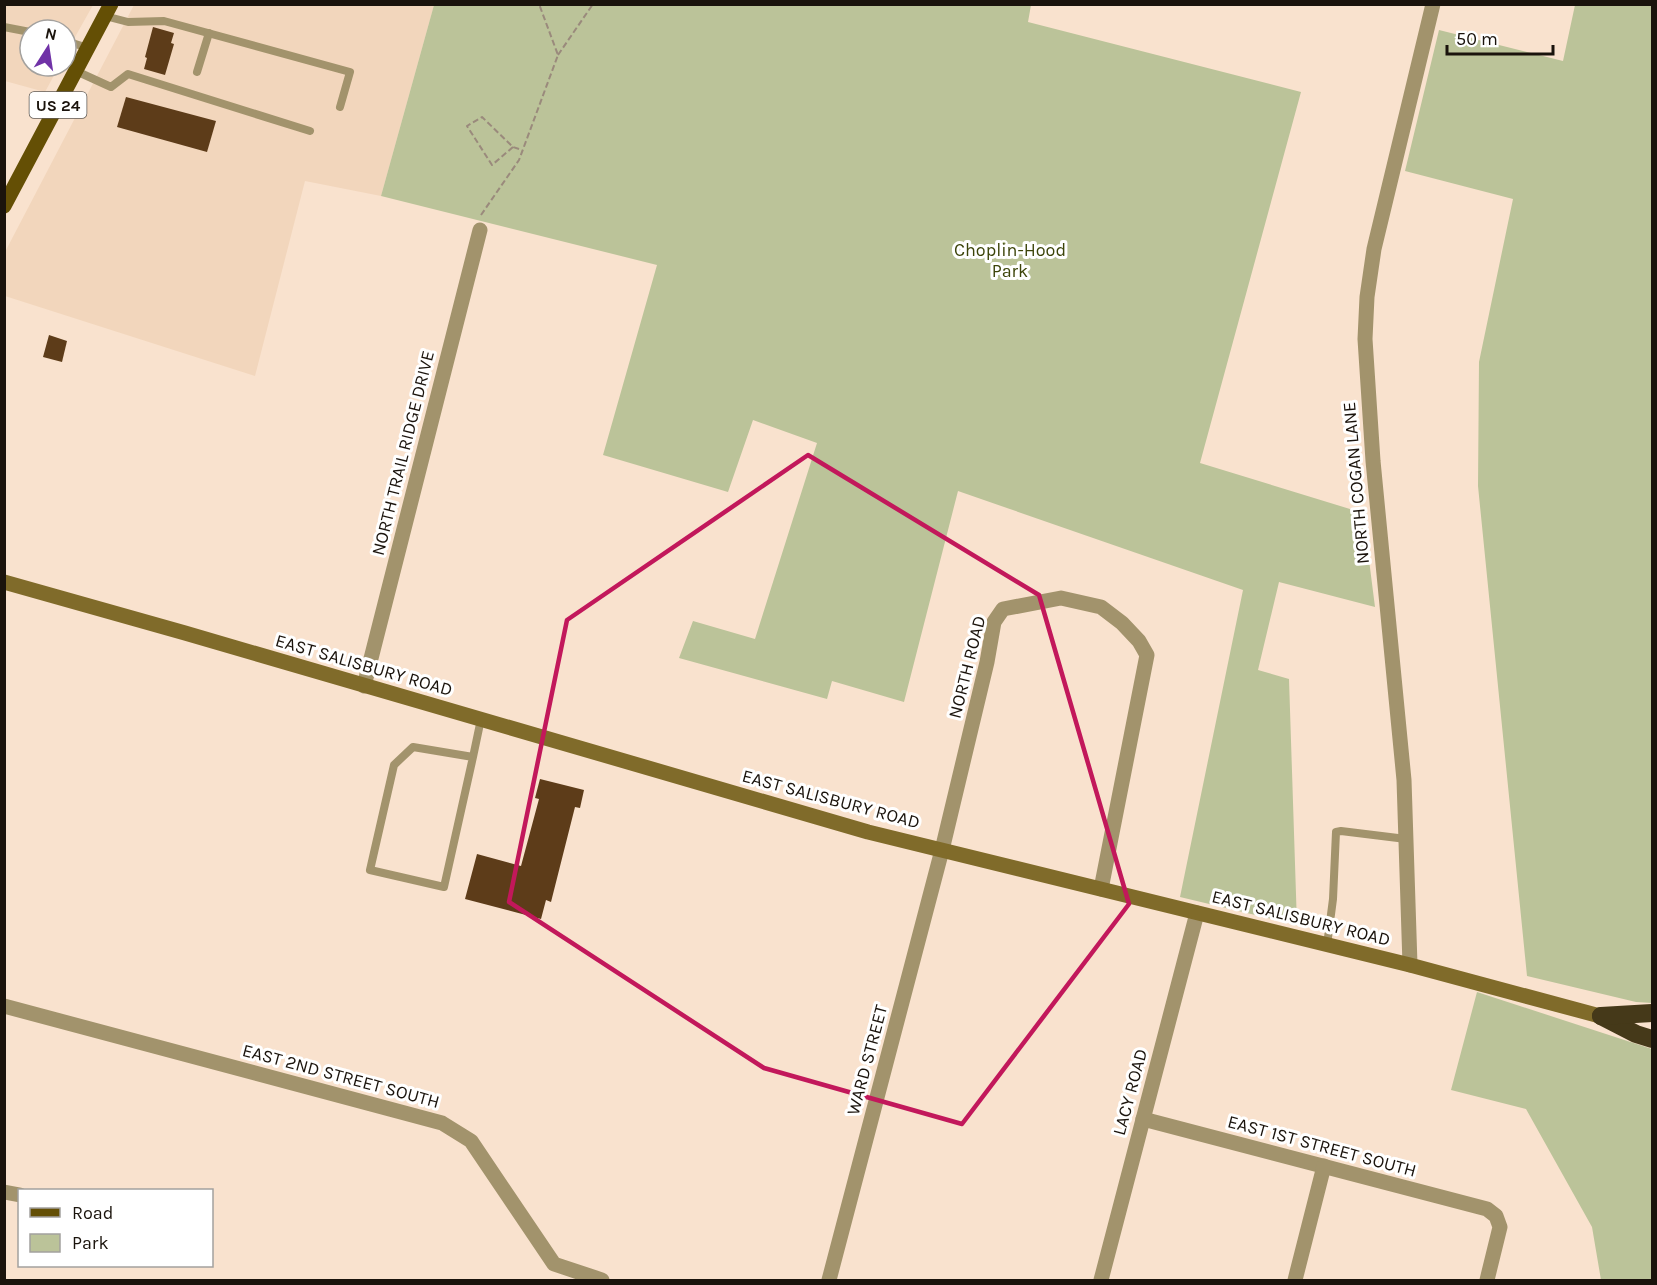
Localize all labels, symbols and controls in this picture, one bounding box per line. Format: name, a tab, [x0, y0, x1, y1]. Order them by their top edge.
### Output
north arrow	[18, 18, 78, 78]
scale bar	[1447, 18, 1554, 56]
text: N	[43, 23, 59, 44]
text: 50 m	[1456, 28, 1498, 50]
road number: US 24	[29, 92, 86, 118]
park label: Choplin-Hood Park	[954, 239, 1066, 282]
street label: NORTH TRAIL RIDGE DRIVE	[367, 348, 439, 558]
street label: NORTH COGAN LANE	[1338, 401, 1374, 565]
street label: NORTH ROAD	[944, 613, 990, 721]
street label: EAST SALISBURY ROAD	[273, 629, 455, 701]
street label: EAST SALISBURY ROAD	[740, 765, 922, 833]
street label: EAST SALISBURY ROAD	[1209, 885, 1393, 951]
street label: WARD STREET	[842, 1002, 892, 1118]
street label: EAST 2ND STREET SOUTH	[240, 1039, 442, 1113]
street label: LACY ROAD	[1108, 1046, 1152, 1138]
street label: EAST 1ST STREET SOUTH	[1225, 1110, 1419, 1182]
legend	[18, 1189, 213, 1267]
text: Road	[72, 1202, 113, 1224]
text: Park	[72, 1232, 109, 1254]

